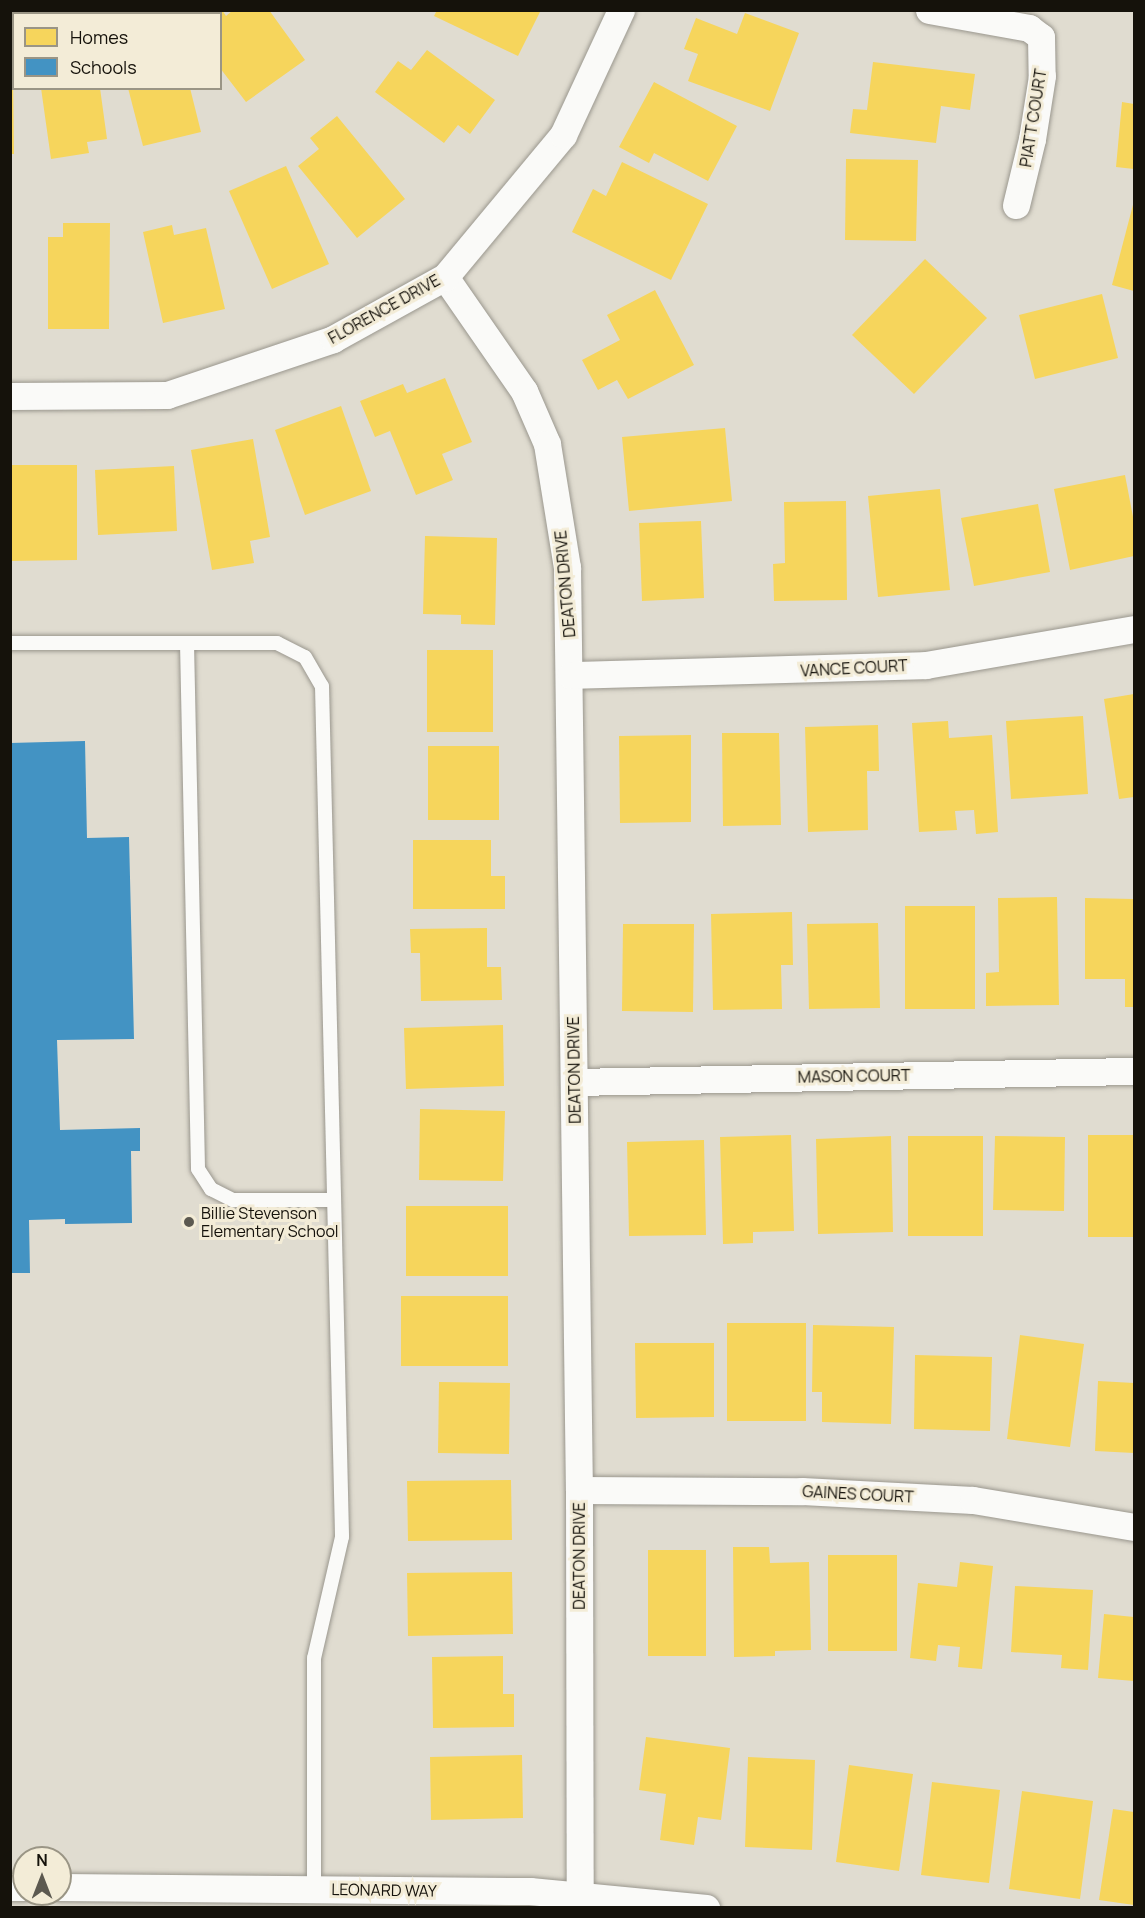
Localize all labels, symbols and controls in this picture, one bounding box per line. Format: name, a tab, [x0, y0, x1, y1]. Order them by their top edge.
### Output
legend	[12, 12, 222, 90]
text: Homes	[70, 25, 128, 49]
text: Schools	[70, 55, 137, 79]
street label: PIATT COURT	[1016, 67, 1050, 169]
street label: FLORENCE DRIVE	[325, 270, 443, 348]
street label: DEATON DRIVE	[551, 530, 579, 638]
street label: VANCE COURT	[800, 656, 908, 680]
street label: DEATON DRIVE	[563, 1016, 585, 1124]
street label: MASON COURT	[797, 1065, 911, 1087]
place label: Billie Stevenson Elementary School	[201, 1203, 339, 1241]
marker: Billie Stevenson Elementary School	[182, 1215, 196, 1229]
street label: GAINES COURT	[802, 1481, 914, 1507]
street label: DEATON DRIVE	[569, 1502, 589, 1610]
north arrow	[12, 1846, 72, 1906]
text: N	[36, 1849, 48, 1871]
street label: LEONARD WAY	[331, 1879, 437, 1901]

